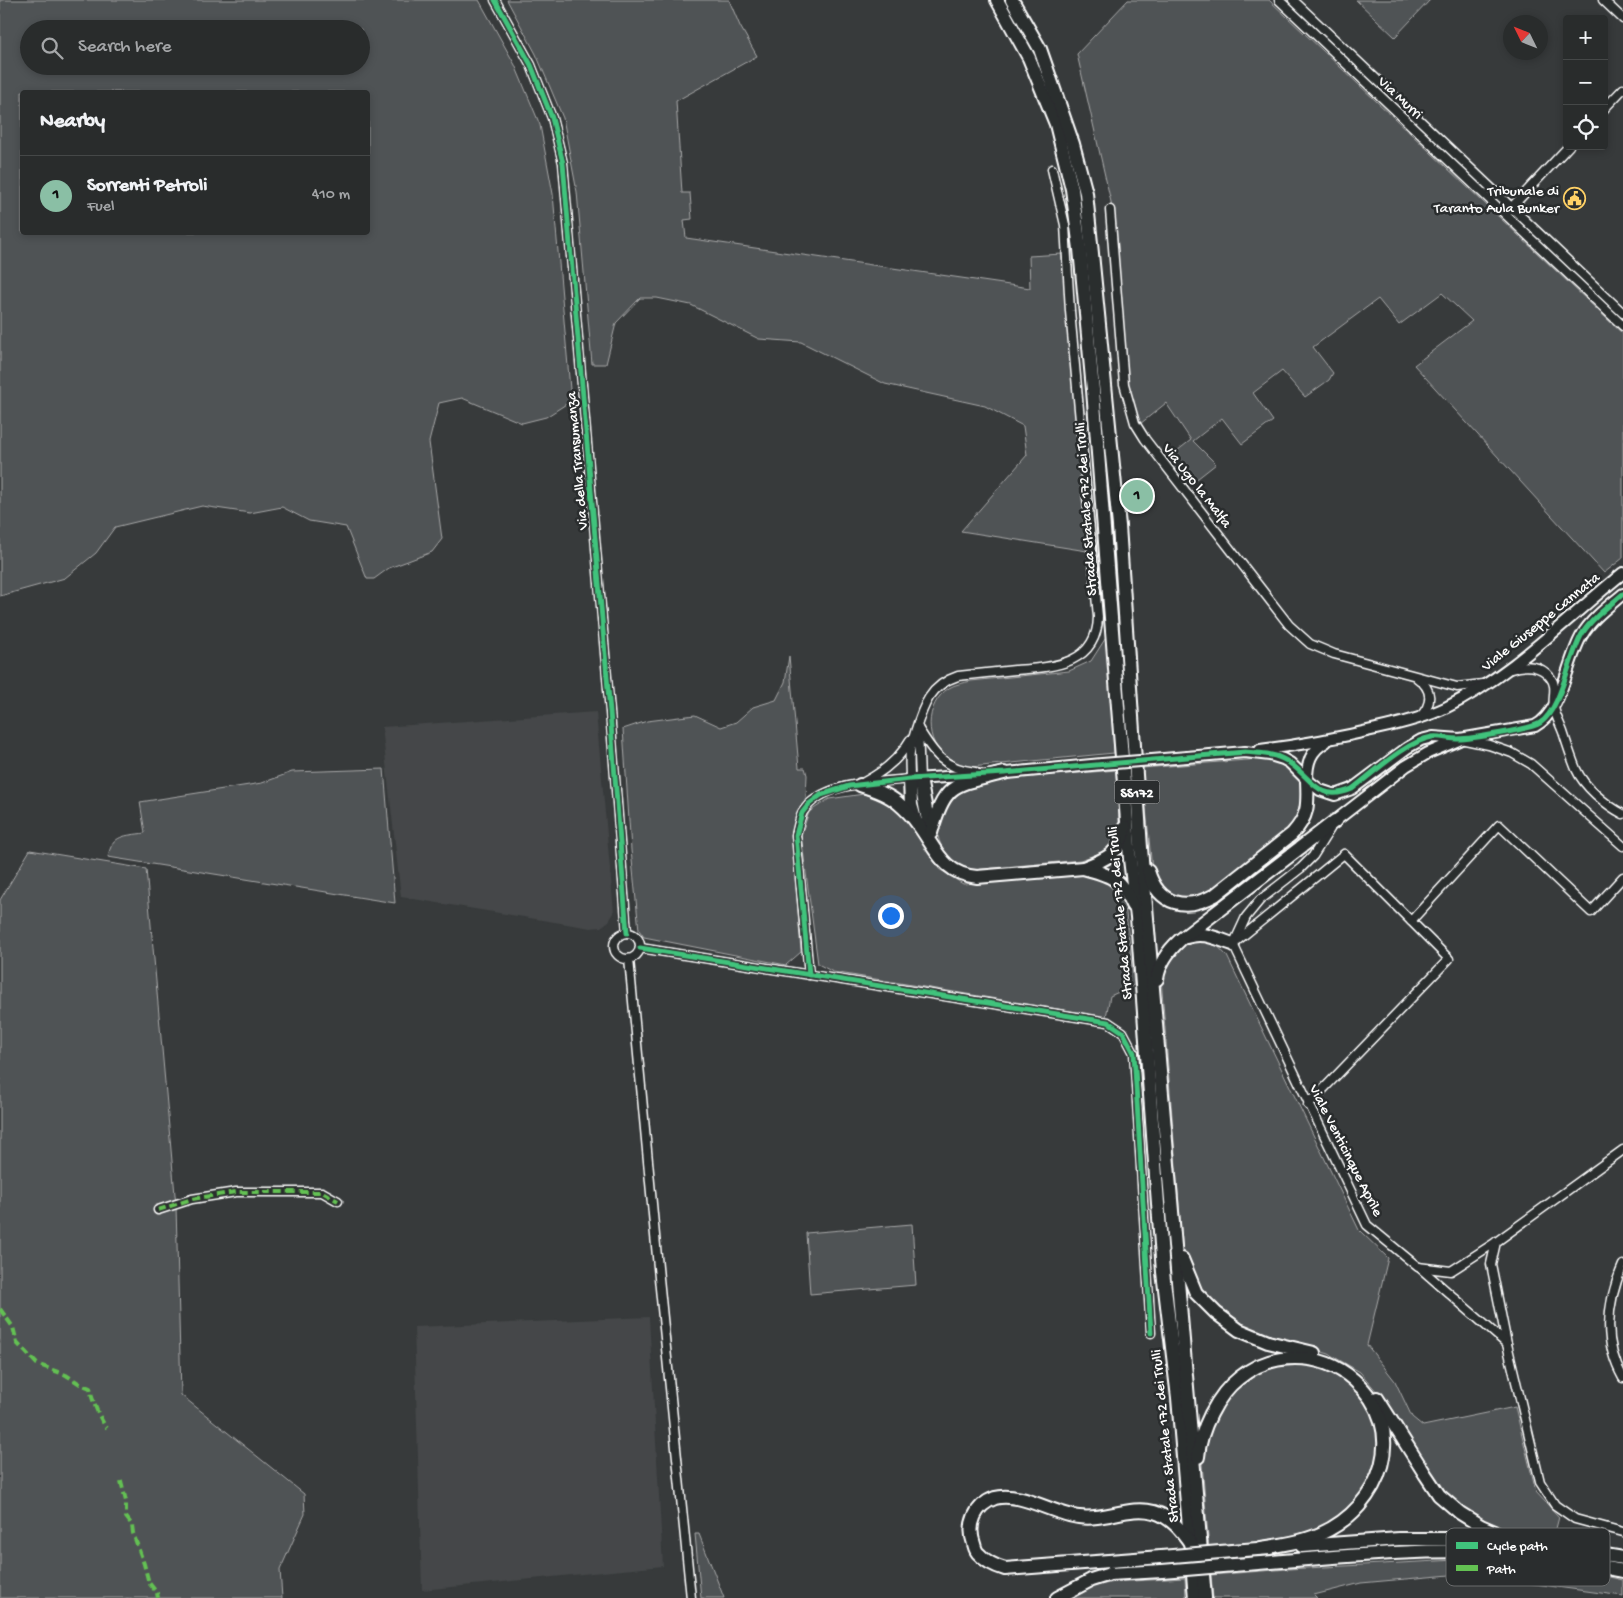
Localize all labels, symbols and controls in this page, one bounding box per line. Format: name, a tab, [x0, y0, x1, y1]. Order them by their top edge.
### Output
north arrow	[1503, 15, 1548, 60]
map controls	[1563, 15, 1608, 150]
button: +	[1563, 15, 1608, 60]
search box	[20, 20, 370, 75]
icon: search	[38, 34, 66, 62]
text: Search here	[78, 36, 172, 59]
button: −	[1563, 60, 1608, 105]
street label: Via Murri	[1373, 73, 1426, 124]
button: locate	[1563, 105, 1608, 150]
text: Nearby	[40, 110, 105, 135]
text: Sorrenti Petroli	[87, 175, 207, 198]
place label: Tribunale di Taranto Aula Bunker	[1433, 183, 1561, 218]
text: 1	[53, 186, 59, 205]
text: 410 m	[312, 186, 350, 205]
public building icon: Tribunale di Taranto Aula Bunker	[1563, 187, 1587, 211]
text: Fuel	[87, 198, 114, 217]
street label: Via della Transumanza	[563, 390, 593, 532]
street label: Strada Statale 172 dei Trulli	[1072, 421, 1102, 596]
street label: Via Ugo la Malfa	[1157, 440, 1235, 533]
pin: 1	[1121, 477, 1153, 515]
street label: Viale Giuseppe Cannata	[1478, 569, 1605, 676]
road number: SS172	[1114, 780, 1160, 804]
street label: Strada Statale 172 dei Trulli	[1104, 825, 1138, 1000]
your location	[878, 903, 904, 929]
street label: Viale Venticinque Aprile	[1304, 1081, 1386, 1220]
street label: Strada Statale 172 dei Trulli	[1148, 1348, 1184, 1523]
legend	[1446, 1528, 1610, 1586]
text: Cycle path	[1487, 1539, 1548, 1556]
text: Path	[1486, 1562, 1516, 1579]

